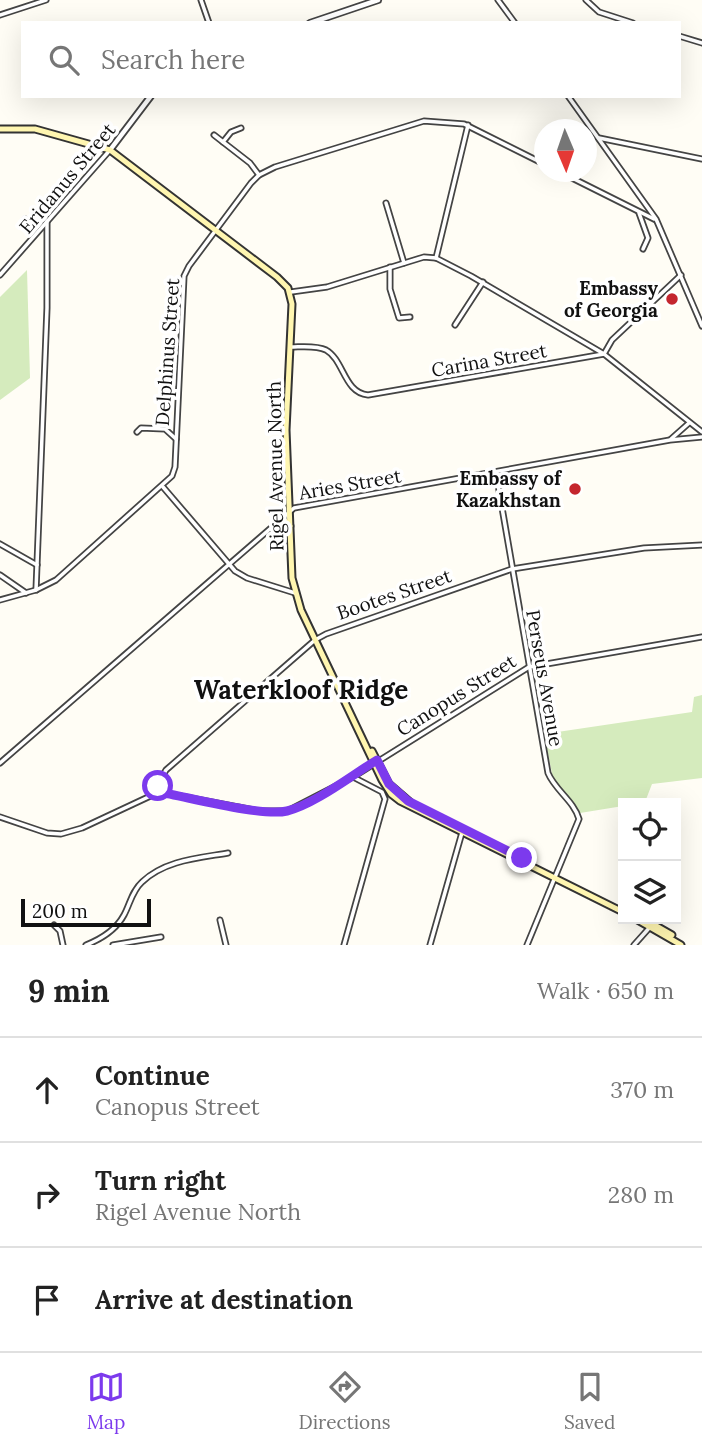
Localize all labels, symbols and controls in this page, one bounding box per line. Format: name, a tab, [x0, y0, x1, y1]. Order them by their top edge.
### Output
search box	[21, 21, 681, 98]
icon: search	[45, 41, 83, 79]
text: Search here	[101, 43, 245, 76]
street label: Eridanus Street	[14, 117, 121, 238]
north arrow	[534, 119, 597, 182]
place label: Embassy of Georgia	[564, 276, 659, 322]
street label: Delphinus Street	[150, 277, 184, 427]
marker: Embassy of Georgia	[664, 291, 680, 307]
street label: Carina Street	[429, 338, 549, 382]
street label: Rigel Avenue North	[262, 381, 288, 551]
street label: Aries Street	[296, 463, 404, 505]
place label: Embassy of Kazakhstan	[456, 466, 563, 512]
marker: Embassy of Kazakhstan	[567, 481, 583, 497]
street label: Bootes Street	[334, 563, 455, 625]
street label: Perseus Avenue	[521, 608, 569, 748]
street label: Canopus Street	[392, 648, 521, 741]
district label: Waterkloof Ridge	[194, 673, 408, 706]
route start	[142, 770, 173, 801]
map controls	[618, 798, 681, 924]
button: locate	[618, 798, 681, 861]
route end	[506, 842, 537, 873]
button: layers	[618, 861, 681, 924]
scale bar	[21, 896, 150, 928]
text: 200 m	[32, 899, 88, 923]
text: 9 min	[28, 972, 110, 1010]
text: Walk · 650 m	[537, 976, 674, 1005]
text: Continue	[95, 1059, 210, 1092]
icon: ahead	[28, 1071, 66, 1109]
text: 370 m	[610, 1075, 674, 1104]
text: Canopus Street	[95, 1092, 260, 1121]
text: Turn right	[95, 1164, 226, 1197]
icon: right	[28, 1176, 66, 1214]
text: 280 m	[608, 1180, 674, 1209]
text: Rigel Avenue North	[95, 1197, 301, 1226]
icon: arrive	[28, 1281, 66, 1319]
text: Arrive at destination	[95, 1283, 353, 1316]
tab: Map	[87, 1368, 125, 1434]
tab: Directions	[299, 1368, 391, 1434]
tab: Saved	[564, 1368, 615, 1434]

